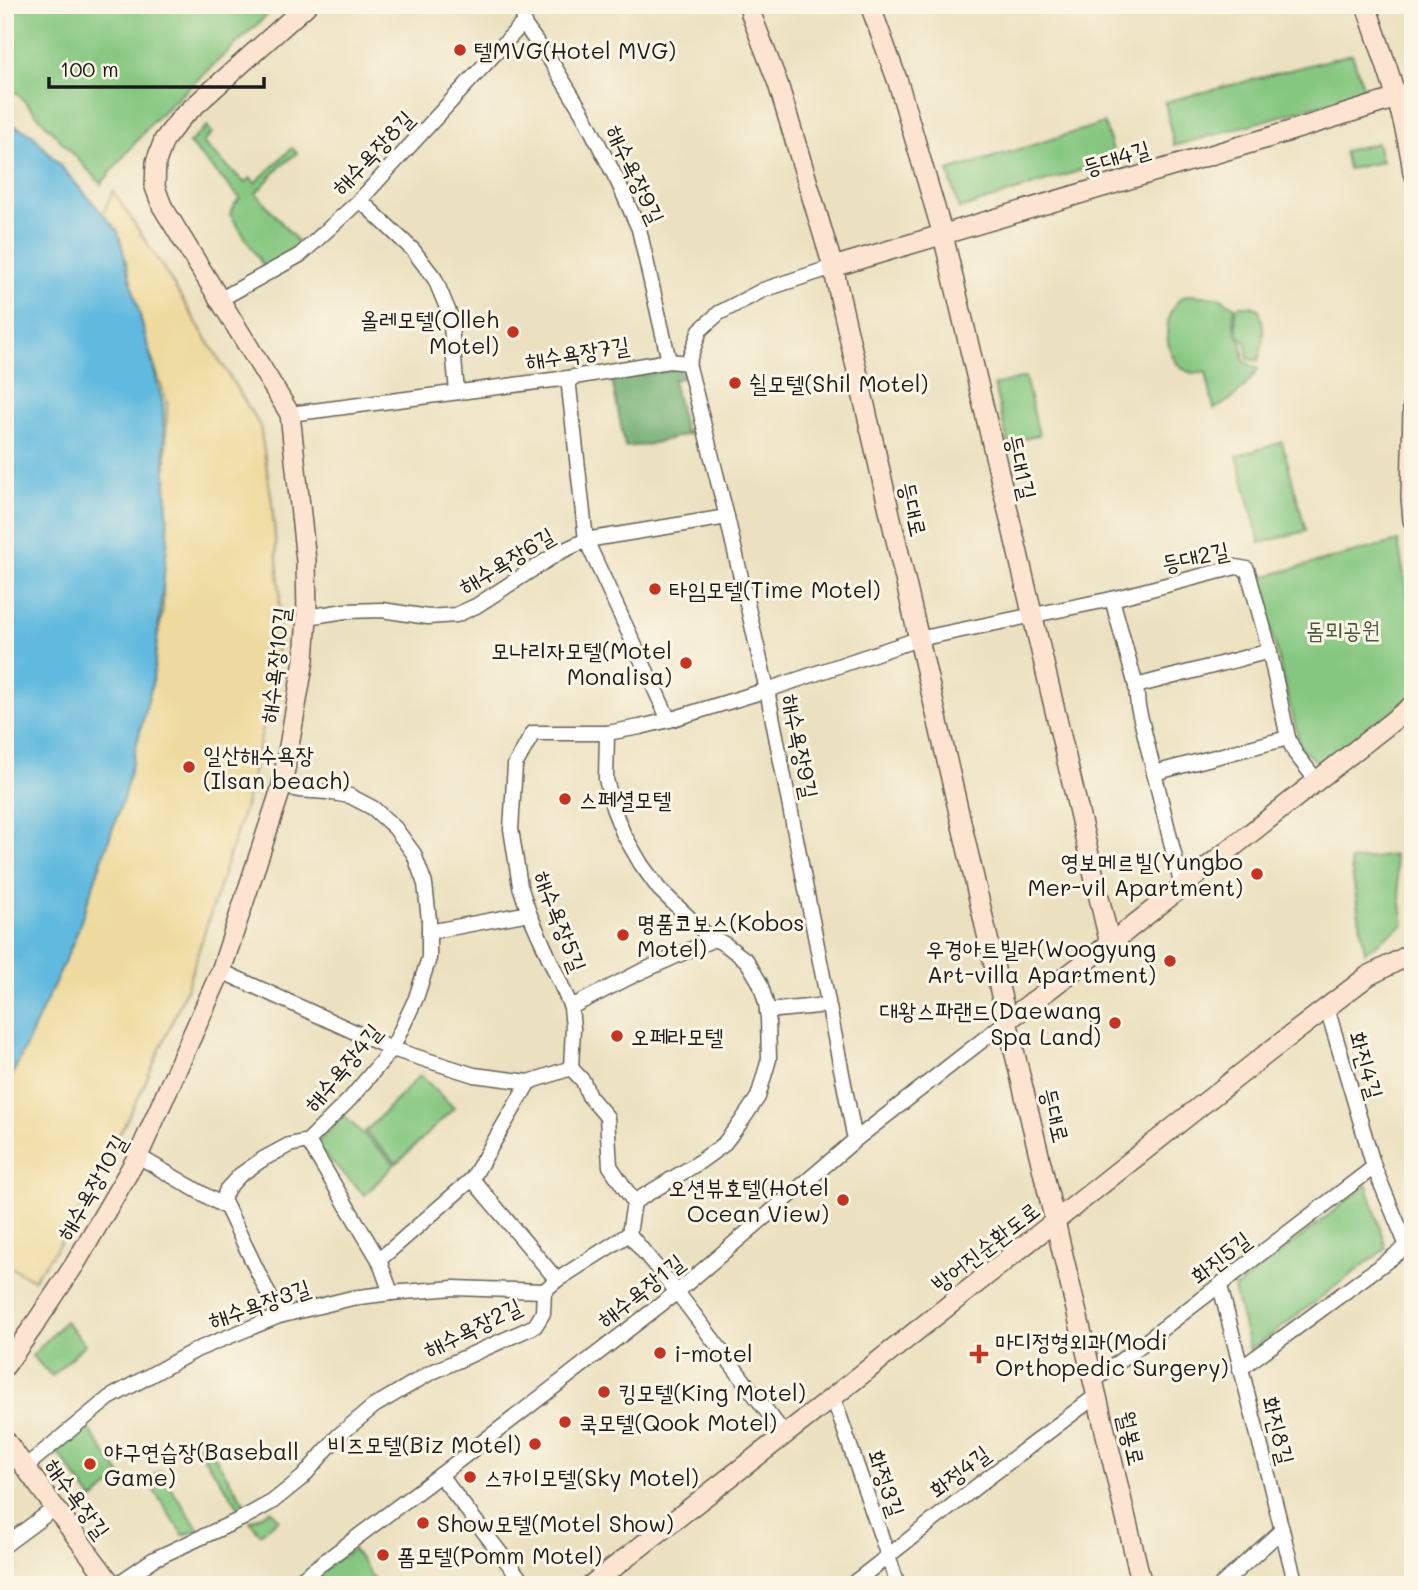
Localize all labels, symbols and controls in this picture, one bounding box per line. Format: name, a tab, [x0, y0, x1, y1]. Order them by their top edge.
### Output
place label: 텔MVG(Hotel MVG)	[474, 35, 676, 65]
marker: 텔MVG(Hotel MVG)	[452, 42, 468, 58]
scale bar	[49, 46, 264, 90]
text: 100 m	[60, 55, 119, 82]
street label: 해수욕장8길	[324, 103, 420, 201]
street label: 해수욕장9길	[600, 120, 672, 228]
street label: 등대4길	[1079, 133, 1153, 181]
place label: 올레모텔(Olleh Motel)	[360, 304, 499, 360]
marker: 올레모텔(Olleh Motel)	[505, 324, 521, 340]
street label: 해수욕장7길	[523, 329, 631, 375]
place label: 쉴모텔(Shil Motel)	[749, 368, 928, 398]
marker: 쉴모텔(Shil Motel)	[727, 375, 743, 391]
street label: 등대1길	[1000, 432, 1044, 502]
street label: 등대로	[893, 479, 935, 539]
street label: 해수욕장6길	[453, 520, 559, 600]
street label: 등대2길	[1158, 534, 1232, 578]
place label: 타임모텔(Time Motel)	[669, 574, 881, 604]
marker: 타임모텔(Time Motel)	[647, 581, 663, 597]
street label: 해수욕장10길	[252, 605, 296, 725]
park label: 돔뫼공원	[1306, 614, 1380, 644]
place label: 모나리자모텔(Motel Monalisa)	[491, 635, 672, 691]
marker: 모나리자모텔(Motel Monalisa)	[678, 655, 694, 671]
street label: 해수욕장9길	[776, 691, 826, 801]
place label: 일산해수욕장 (Ilsan beach)	[203, 739, 350, 795]
marker: 일산해수욕장 (Ilsan beach)	[181, 759, 197, 775]
place label: 스페셜모텔	[579, 784, 672, 814]
marker: 스페셜모텔	[557, 791, 573, 807]
place label: 영보메르빌(Yungbo Mer-vil Apartment)	[1027, 846, 1243, 902]
street label: 해수욕장5길	[528, 866, 594, 976]
marker: 영보메르빌(Yungbo Mer-vil Apartment)	[1249, 866, 1265, 882]
place label: 명품코보스(Kobos Motel)	[637, 907, 804, 963]
marker: 명품코보스(Kobos Motel)	[615, 927, 631, 943]
place label: 우경아트빌라(Woogyung Art-villa Apartment)	[926, 933, 1156, 989]
marker: 우경아트빌라(Woogyung Art-villa Apartment)	[1162, 953, 1178, 969]
place label: 대왕스파랜드(Daewang Spa Land)	[880, 995, 1101, 1051]
marker: 대왕스파랜드(Daewang Spa Land)	[1107, 1015, 1123, 1031]
street label: 해수욕장4길	[296, 1017, 388, 1117]
place label: 오페라모텔	[631, 1021, 724, 1051]
marker: 오페라모텔	[609, 1028, 625, 1044]
street label: 화진4길	[1343, 1028, 1391, 1102]
street label: 등대로	[1035, 1084, 1077, 1146]
street label: 해수욕장10길	[49, 1129, 133, 1245]
place label: 오션뷰호텔(Hotel Ocean View)	[668, 1172, 829, 1228]
marker: 오션뷰호텔(Hotel Ocean View)	[835, 1192, 851, 1208]
street label: 방어진순환도로	[925, 1194, 1045, 1298]
street label: 화진5길	[1184, 1224, 1256, 1290]
street label: 해수욕장1길	[590, 1247, 690, 1333]
street label: 해수욕장3길	[204, 1272, 314, 1334]
street label: 해수욕장2길	[418, 1290, 526, 1364]
place label: 마디정형외과(Modi Orthopedic Surgery)	[995, 1326, 1228, 1382]
place label: i-motel	[674, 1338, 753, 1368]
marker: 마디정형외과(Modi Orthopedic Surgery)	[969, 1344, 989, 1364]
marker: i-motel	[652, 1345, 668, 1361]
place label: 킹모텔(King Motel)	[618, 1377, 806, 1407]
marker: 킹모텔(King Motel)	[596, 1384, 612, 1400]
street label: 화진8길	[1256, 1393, 1302, 1467]
place label: 쿡모텔(Qook Motel)	[579, 1407, 777, 1437]
street label: 월봉로	[1111, 1408, 1153, 1468]
marker: 쿡모텔(Qook Motel)	[557, 1414, 573, 1430]
place label: 비즈모텔(Biz Motel)	[328, 1429, 521, 1459]
place label: 야구연습장(Baseball Game)	[104, 1436, 299, 1492]
marker: 비즈모텔(Biz Motel)	[527, 1436, 543, 1452]
street label: 화정4길	[923, 1438, 995, 1504]
street label: 화정3길	[862, 1445, 912, 1521]
street label: 해수욕장길	[39, 1452, 117, 1544]
marker: 야구연습장(Baseball Game)	[82, 1456, 98, 1472]
place label: 스카이모텔(Sky Motel)	[484, 1462, 699, 1492]
marker: 스카이모텔(Sky Motel)	[462, 1469, 478, 1485]
place label: Show모텔(Motel Show)	[437, 1508, 674, 1538]
marker: Show모텔(Motel Show)	[415, 1515, 431, 1531]
place label: 폼모텔(Pomm Motel)	[397, 1540, 602, 1570]
marker: 폼모텔(Pomm Motel)	[375, 1547, 391, 1563]

